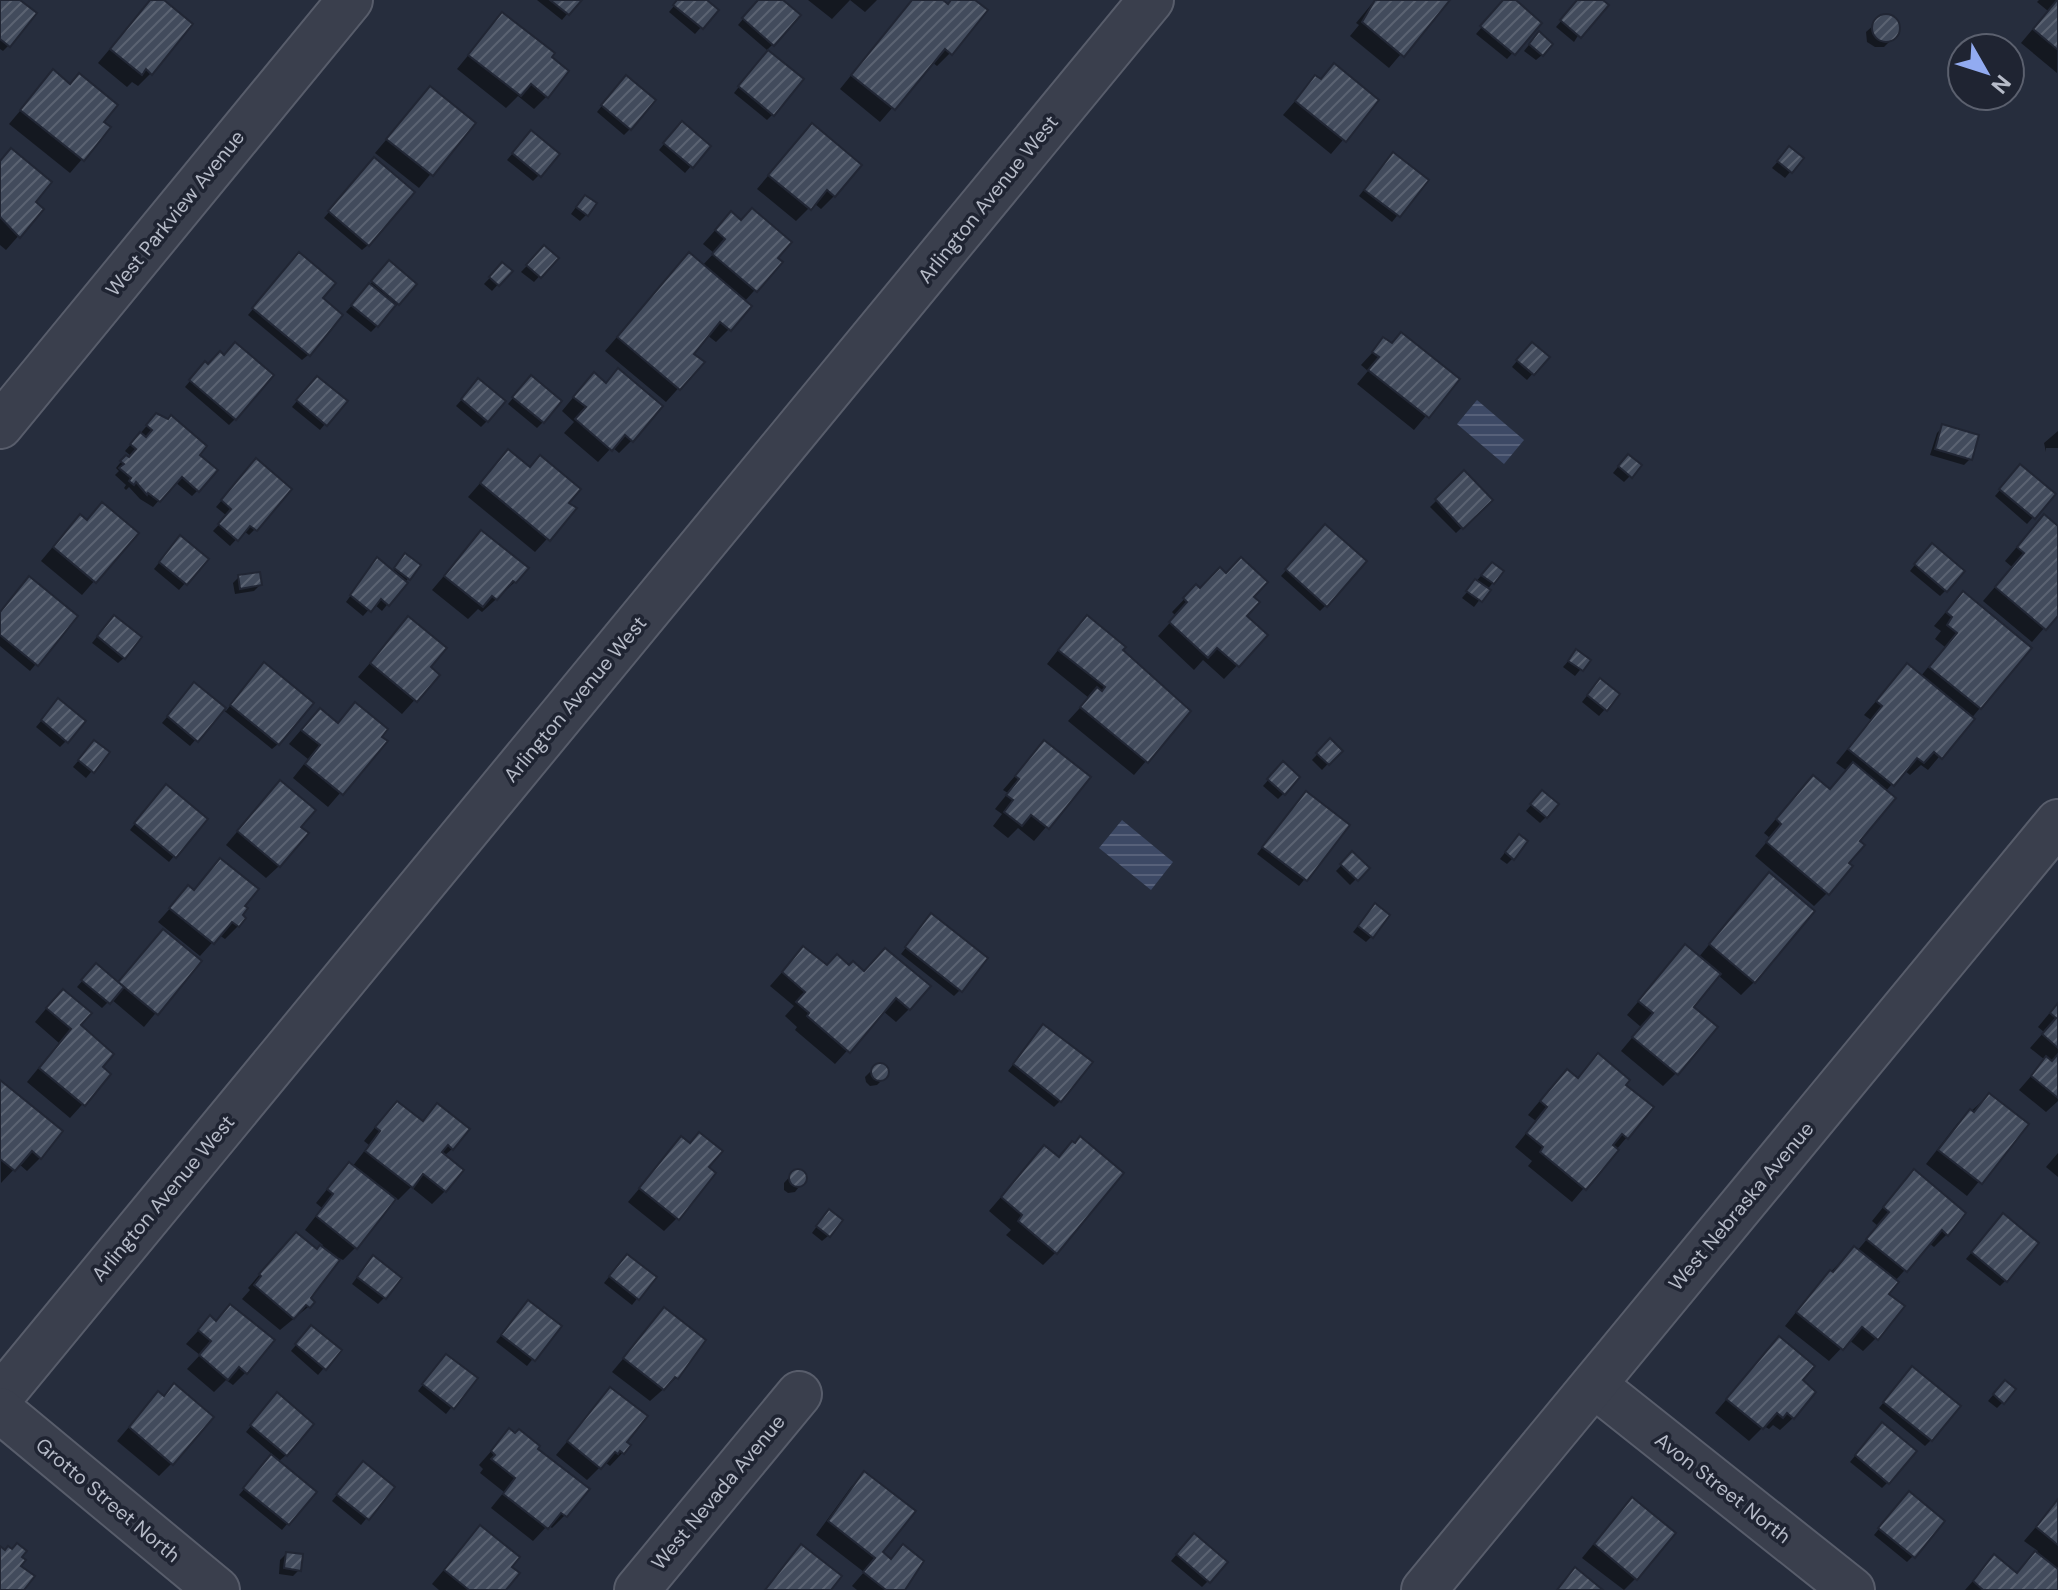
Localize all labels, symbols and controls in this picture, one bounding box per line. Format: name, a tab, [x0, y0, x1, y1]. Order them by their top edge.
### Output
north arrow	[1946, 32, 2026, 112]
text: N	[1985, 69, 2017, 100]
street label: Arlington Avenue West	[912, 109, 1064, 288]
street label: West Parkview Avenue	[100, 124, 250, 302]
street label: Arlington Avenue West	[498, 610, 652, 787]
street label: Arlington Avenue West	[86, 1109, 240, 1286]
street label: West Nebraska Avenue	[1663, 1116, 1819, 1296]
street label: West Nevada Avenue	[645, 1409, 791, 1575]
street label: Avon Street North	[1650, 1427, 1796, 1549]
street label: Grotto Street North	[30, 1432, 186, 1568]

